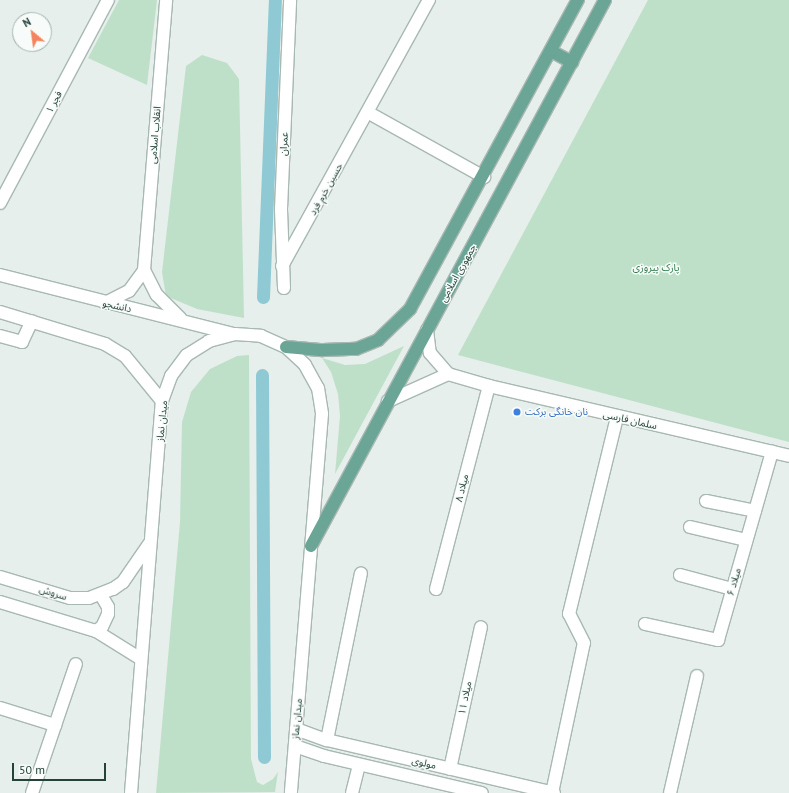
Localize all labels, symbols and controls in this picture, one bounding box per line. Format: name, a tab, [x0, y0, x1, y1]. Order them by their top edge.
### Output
north arrow	[12, 12, 52, 52]
text: N	[20, 15, 33, 30]
street label: فجر ۱	[43, 89, 65, 115]
street label: انقلاب اسلامی	[147, 106, 163, 164]
street label: عمران	[277, 132, 291, 156]
street label: حسین خرم فرد	[307, 161, 345, 217]
street label: جمهوری اسلامی	[437, 242, 479, 304]
park label: پارک پیروزی	[632, 262, 680, 274]
street label: دانشجو	[101, 297, 133, 315]
street label: میدان نماز	[154, 400, 170, 442]
place label: نان خانگی برکت	[525, 406, 588, 418]
marker: نان خانگی برکت	[512, 407, 522, 417]
street label: سلمان فارسی	[602, 408, 658, 432]
street label: میلاد ۸	[453, 473, 471, 503]
street label: میلاد ۶	[724, 567, 744, 597]
street label: سروش	[38, 583, 68, 603]
street label: میلاد ۱۱	[456, 680, 474, 716]
street label: میدان نماز	[289, 698, 305, 740]
street label: مولوی	[411, 754, 437, 772]
scale bar	[14, 755, 108, 781]
text: 50 m	[19, 762, 45, 777]

